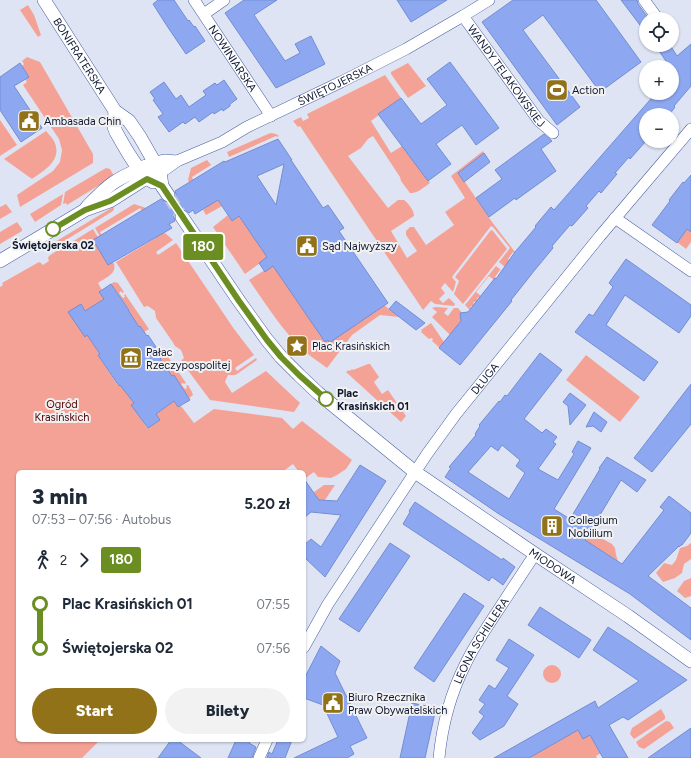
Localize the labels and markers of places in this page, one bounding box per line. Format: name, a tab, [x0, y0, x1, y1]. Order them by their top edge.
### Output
sports icon: Action	[544, 77, 570, 103]
place label: Action	[572, 84, 605, 97]
public building icon: Ambasada Chin	[16, 108, 42, 134]
place label: Ambasada Chin	[44, 115, 121, 128]
marker: Świętojerska 02	[45, 221, 61, 237]
public building icon: Sąd Najwyższy	[294, 233, 320, 259]
place label: Świętojerska 02	[12, 238, 94, 252]
place label: Sąd Najwyższy	[322, 240, 397, 253]
place icon: Plac Krasińskich	[284, 333, 310, 359]
place label: Plac Krasińskich	[312, 340, 390, 353]
museum icon: Pałac Rzeczypospolitej	[118, 345, 144, 371]
place label: Pałac Rzeczypospolitej	[146, 346, 230, 372]
place label: Plac Krasińskich 01	[337, 387, 409, 413]
marker: Plac Krasińskich 01	[318, 391, 334, 407]
building icon: Collegium Nobilium	[539, 513, 565, 539]
place label: Collegium Nobilium	[568, 514, 618, 540]
public building icon: Biuro Rzecznika Praw Obywatelskich	[320, 690, 346, 716]
place label: Biuro Rzecznika Praw Obywatelskich	[348, 691, 447, 717]

